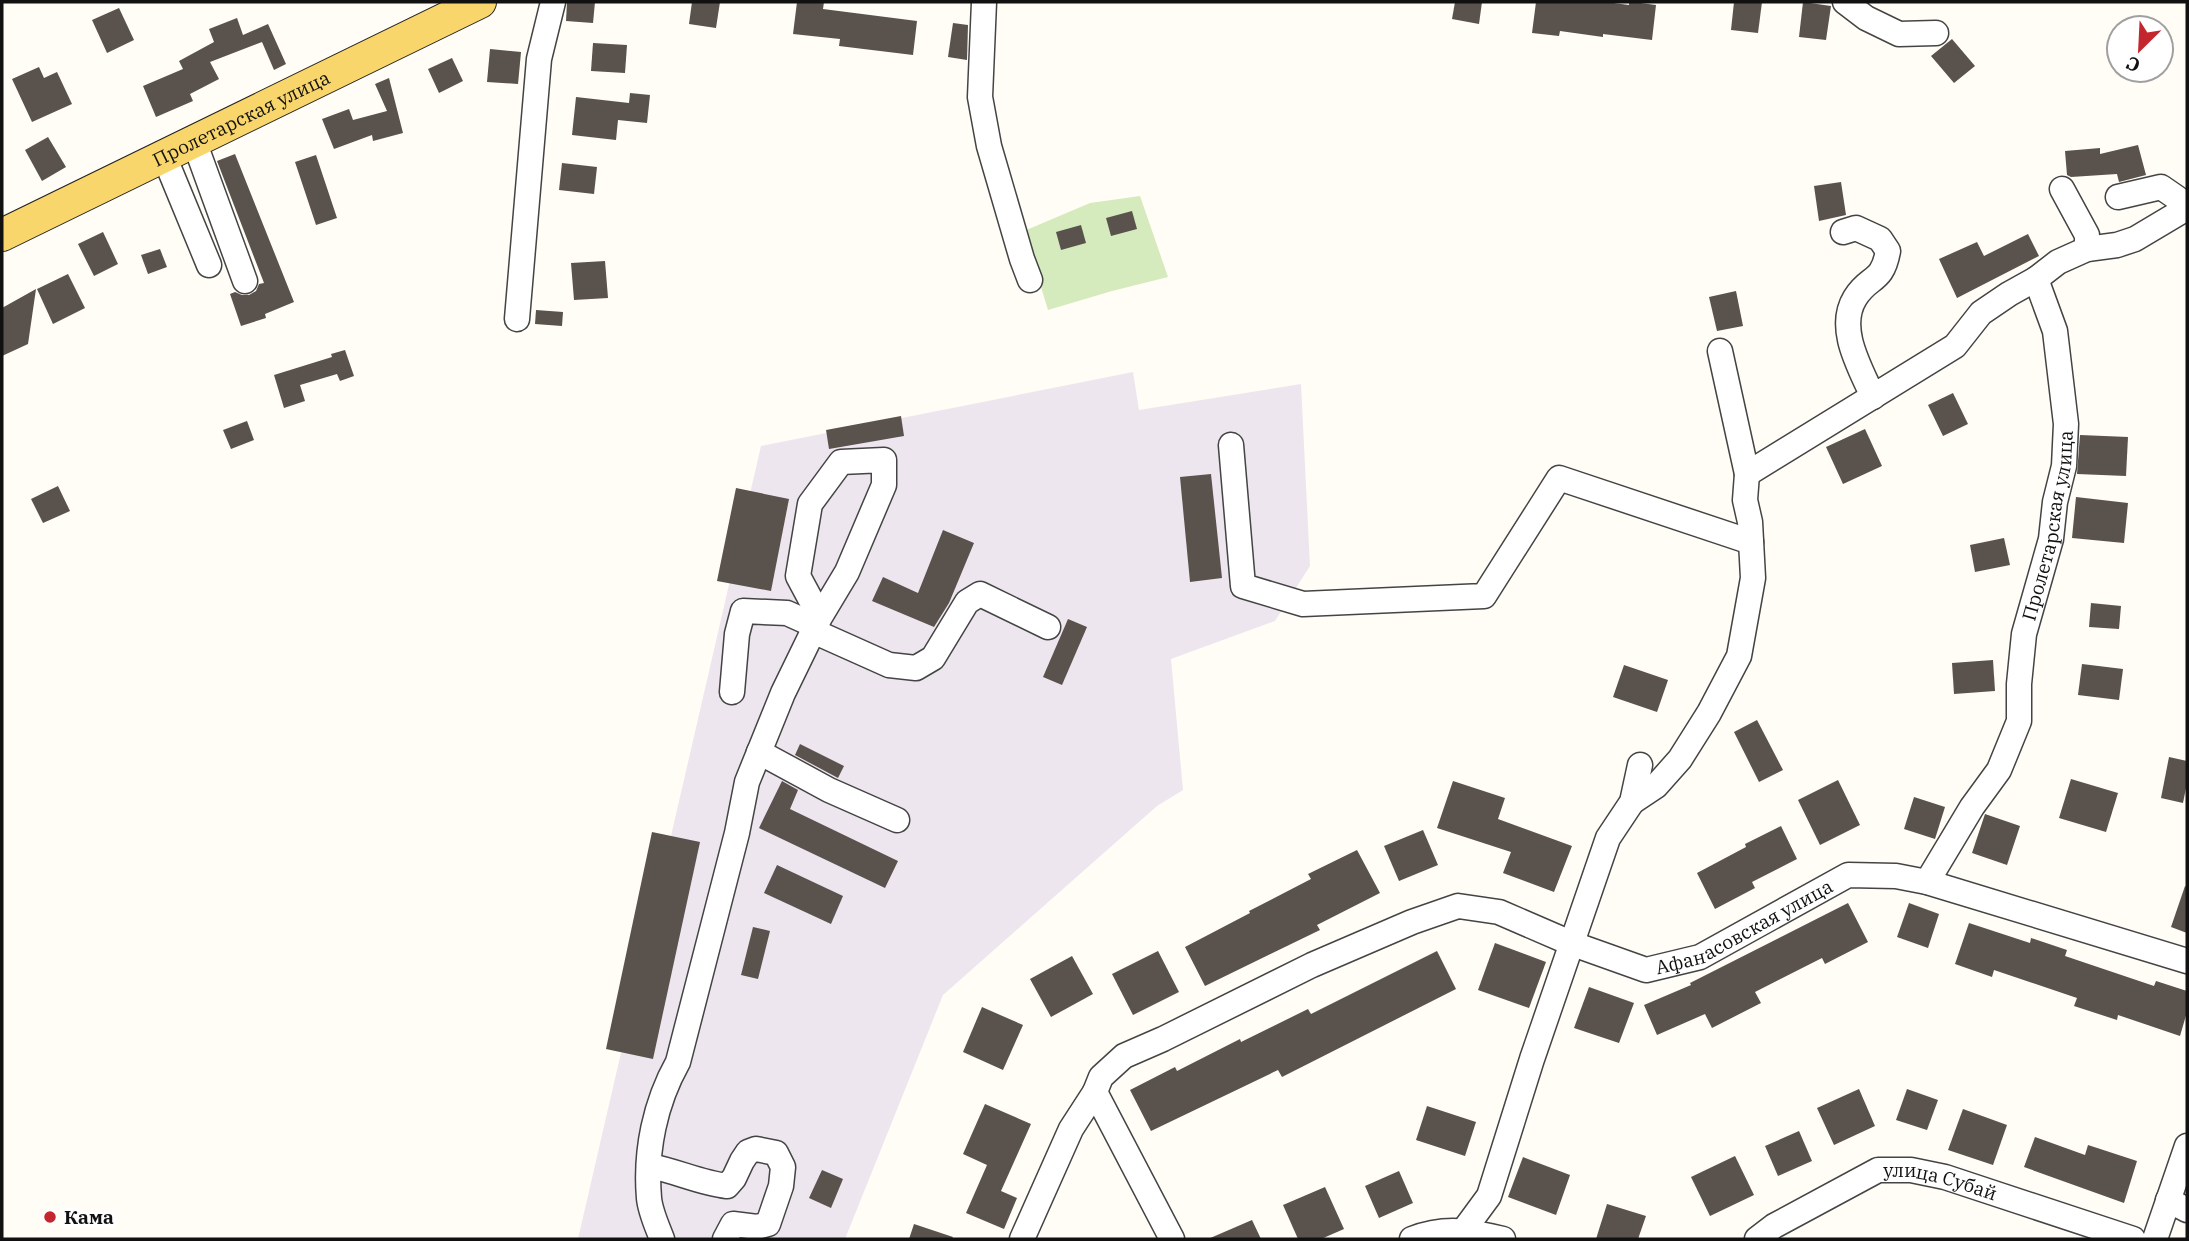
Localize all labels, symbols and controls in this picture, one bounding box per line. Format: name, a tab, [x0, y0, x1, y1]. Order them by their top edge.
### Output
north arrow	[2105, 14, 2175, 84]
text: С	[2122, 51, 2144, 78]
street label: Пролетарская улица	[148, 65, 334, 172]
street label: Пролетарская улица	[2016, 430, 2078, 623]
street label: Афанасовская улица	[1653, 874, 1837, 979]
street label: улица Субай	[1883, 1158, 2000, 1205]
place label: Кама	[64, 1205, 114, 1229]
marker: Кама	[42, 1209, 58, 1225]

